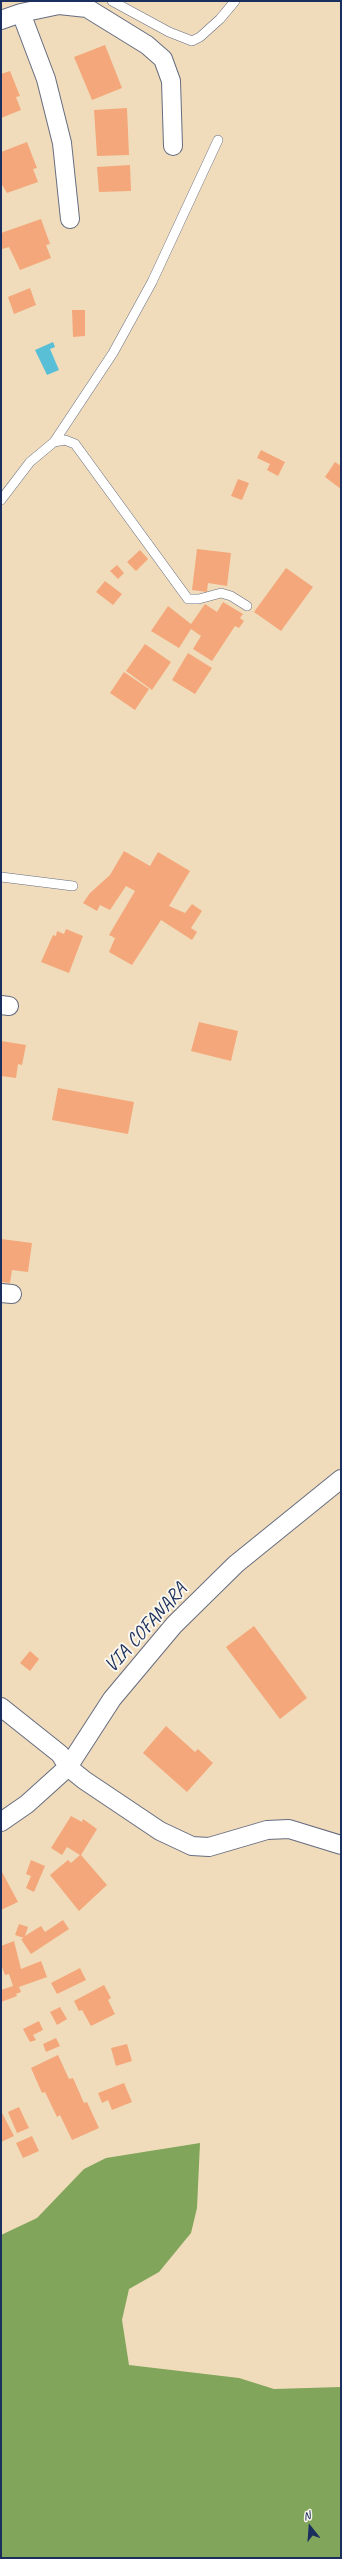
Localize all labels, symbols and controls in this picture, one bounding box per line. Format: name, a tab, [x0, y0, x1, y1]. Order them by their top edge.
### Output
street label: VIA COFANARA	[100, 1579, 192, 1677]
north arrow	[290, 2507, 330, 2547]
text: N	[301, 2508, 312, 2523]

